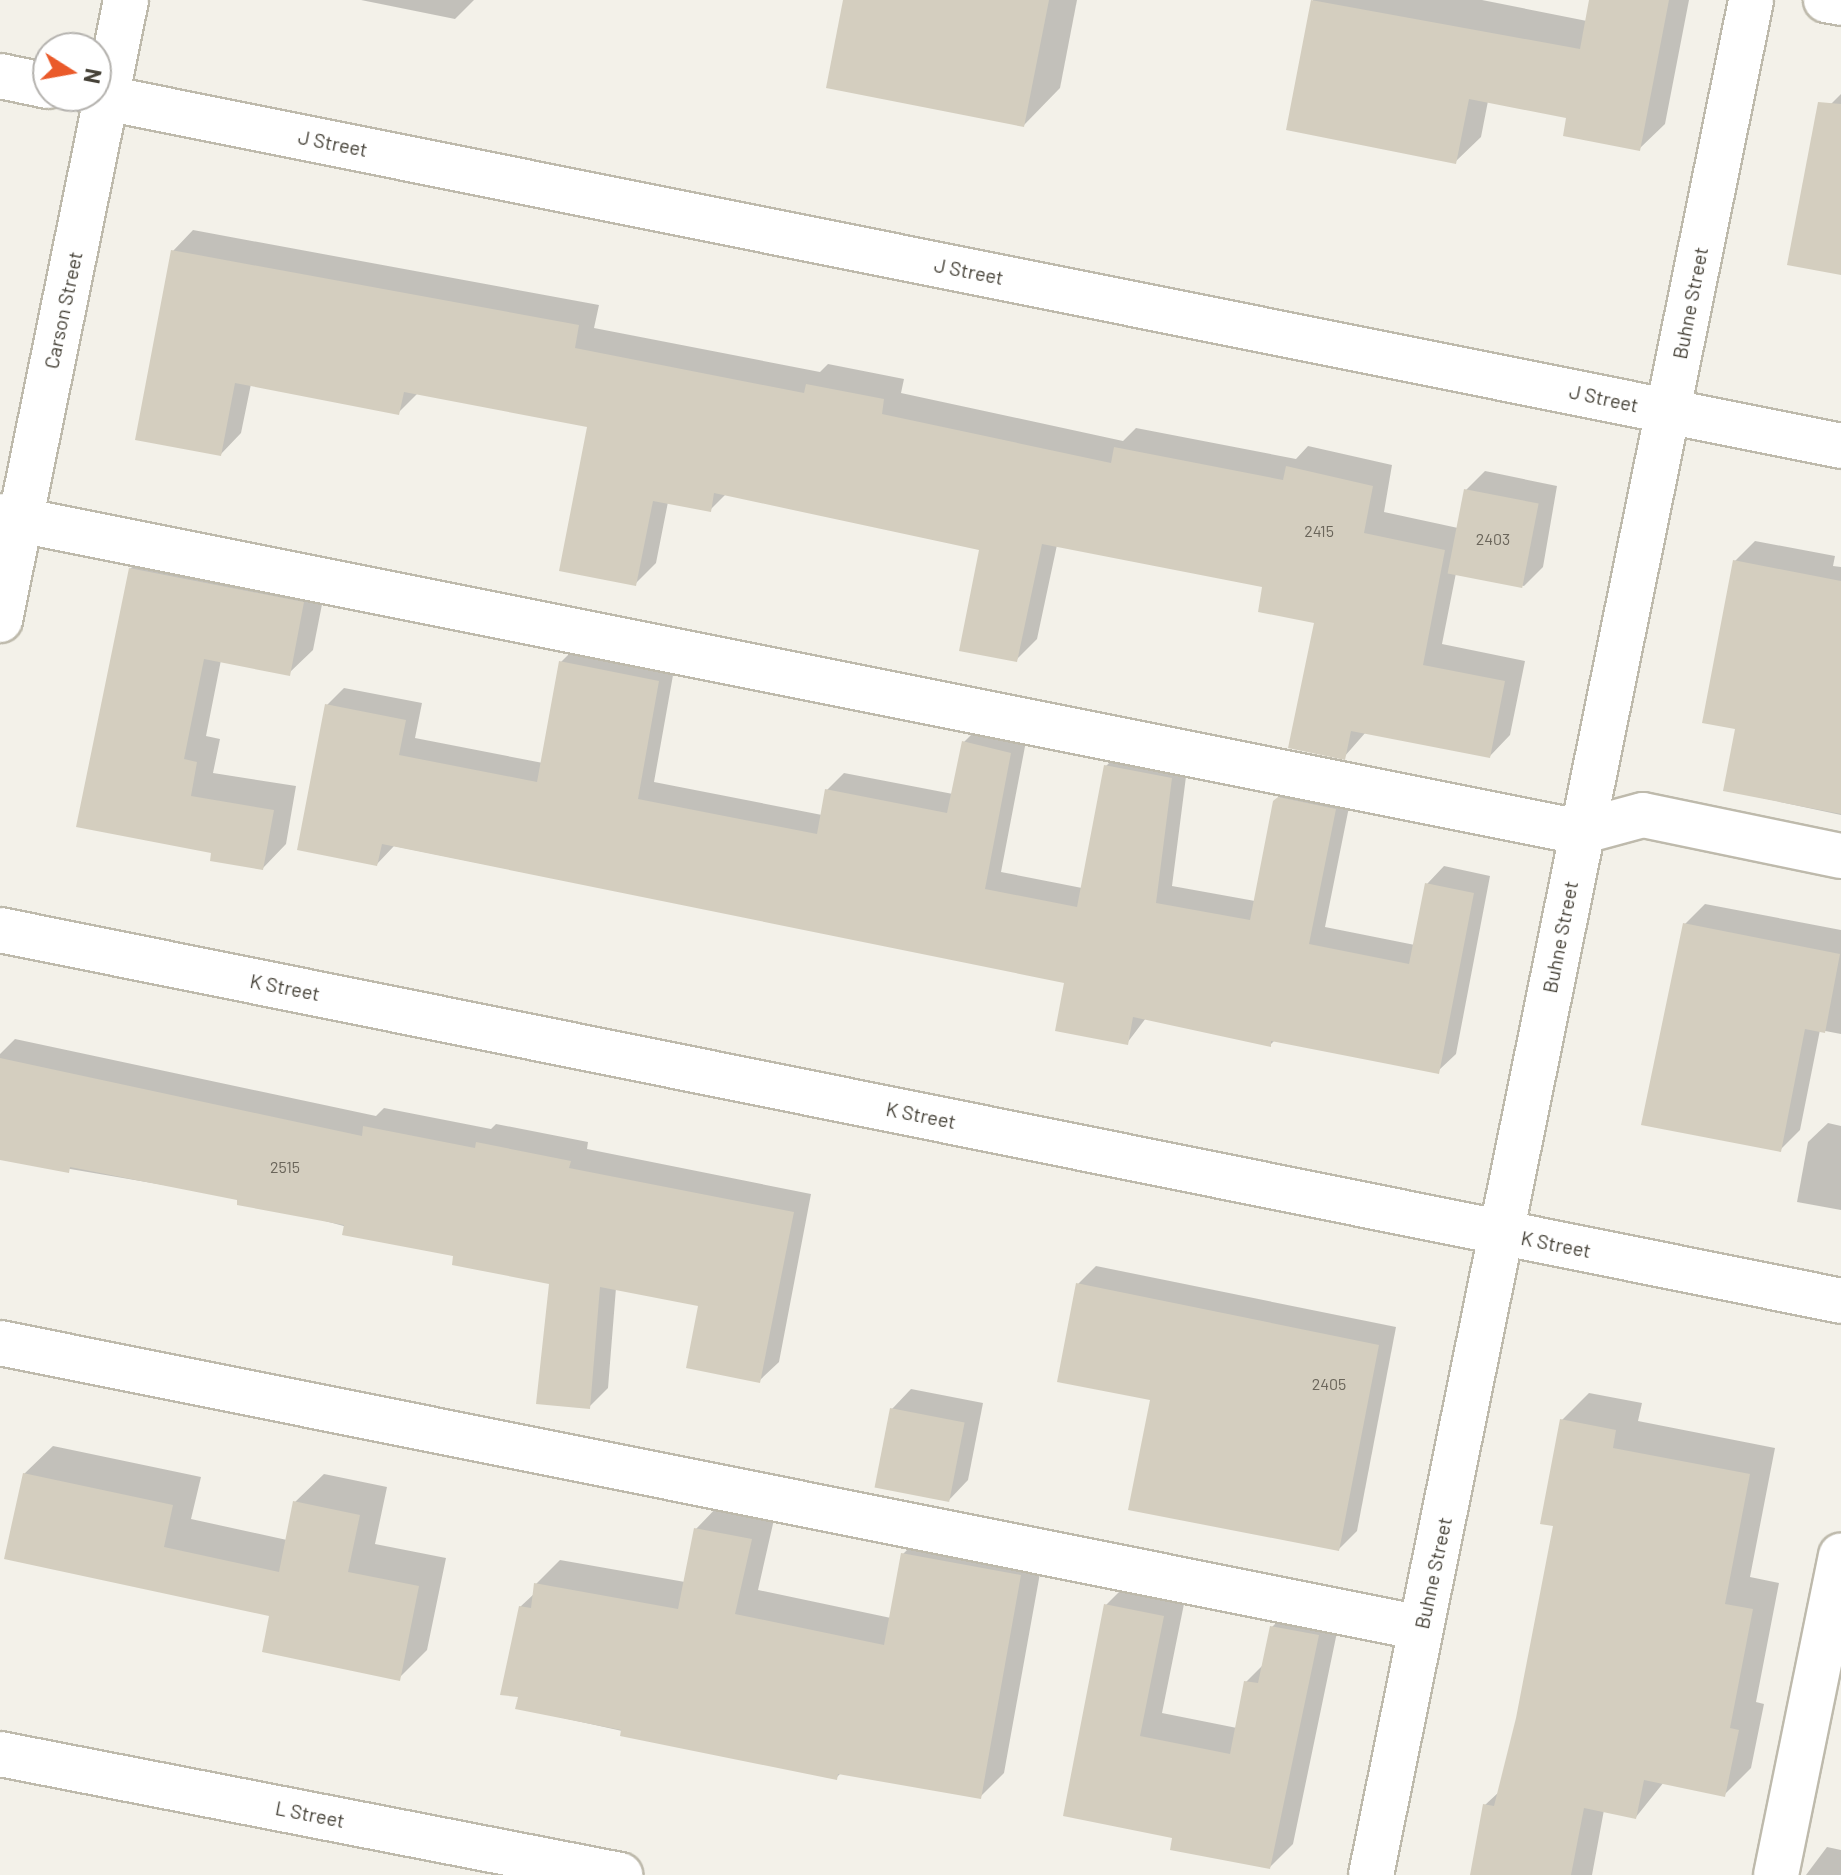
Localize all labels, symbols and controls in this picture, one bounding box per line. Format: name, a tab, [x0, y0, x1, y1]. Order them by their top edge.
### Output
north arrow	[32, 32, 112, 112]
text: N	[79, 67, 108, 86]
street label: J Street	[296, 125, 370, 161]
street label: Buhne Street	[1667, 245, 1713, 361]
street label: Carson Street	[39, 249, 87, 371]
street label: J Street	[932, 253, 1006, 289]
street label: J Street	[1567, 379, 1641, 417]
house number: 2415	[1304, 521, 1334, 541]
house number: 2403	[1476, 529, 1510, 549]
street label: Buhne Street	[1537, 879, 1583, 995]
street label: K Street	[248, 968, 322, 1006]
street label: K Street	[884, 1096, 958, 1134]
house number: 2515	[270, 1157, 300, 1177]
street label: K Street	[1519, 1225, 1593, 1263]
house number: 2405	[1312, 1374, 1346, 1394]
street label: Buhne Street	[1409, 1515, 1457, 1631]
street label: L Street	[273, 1796, 347, 1832]

